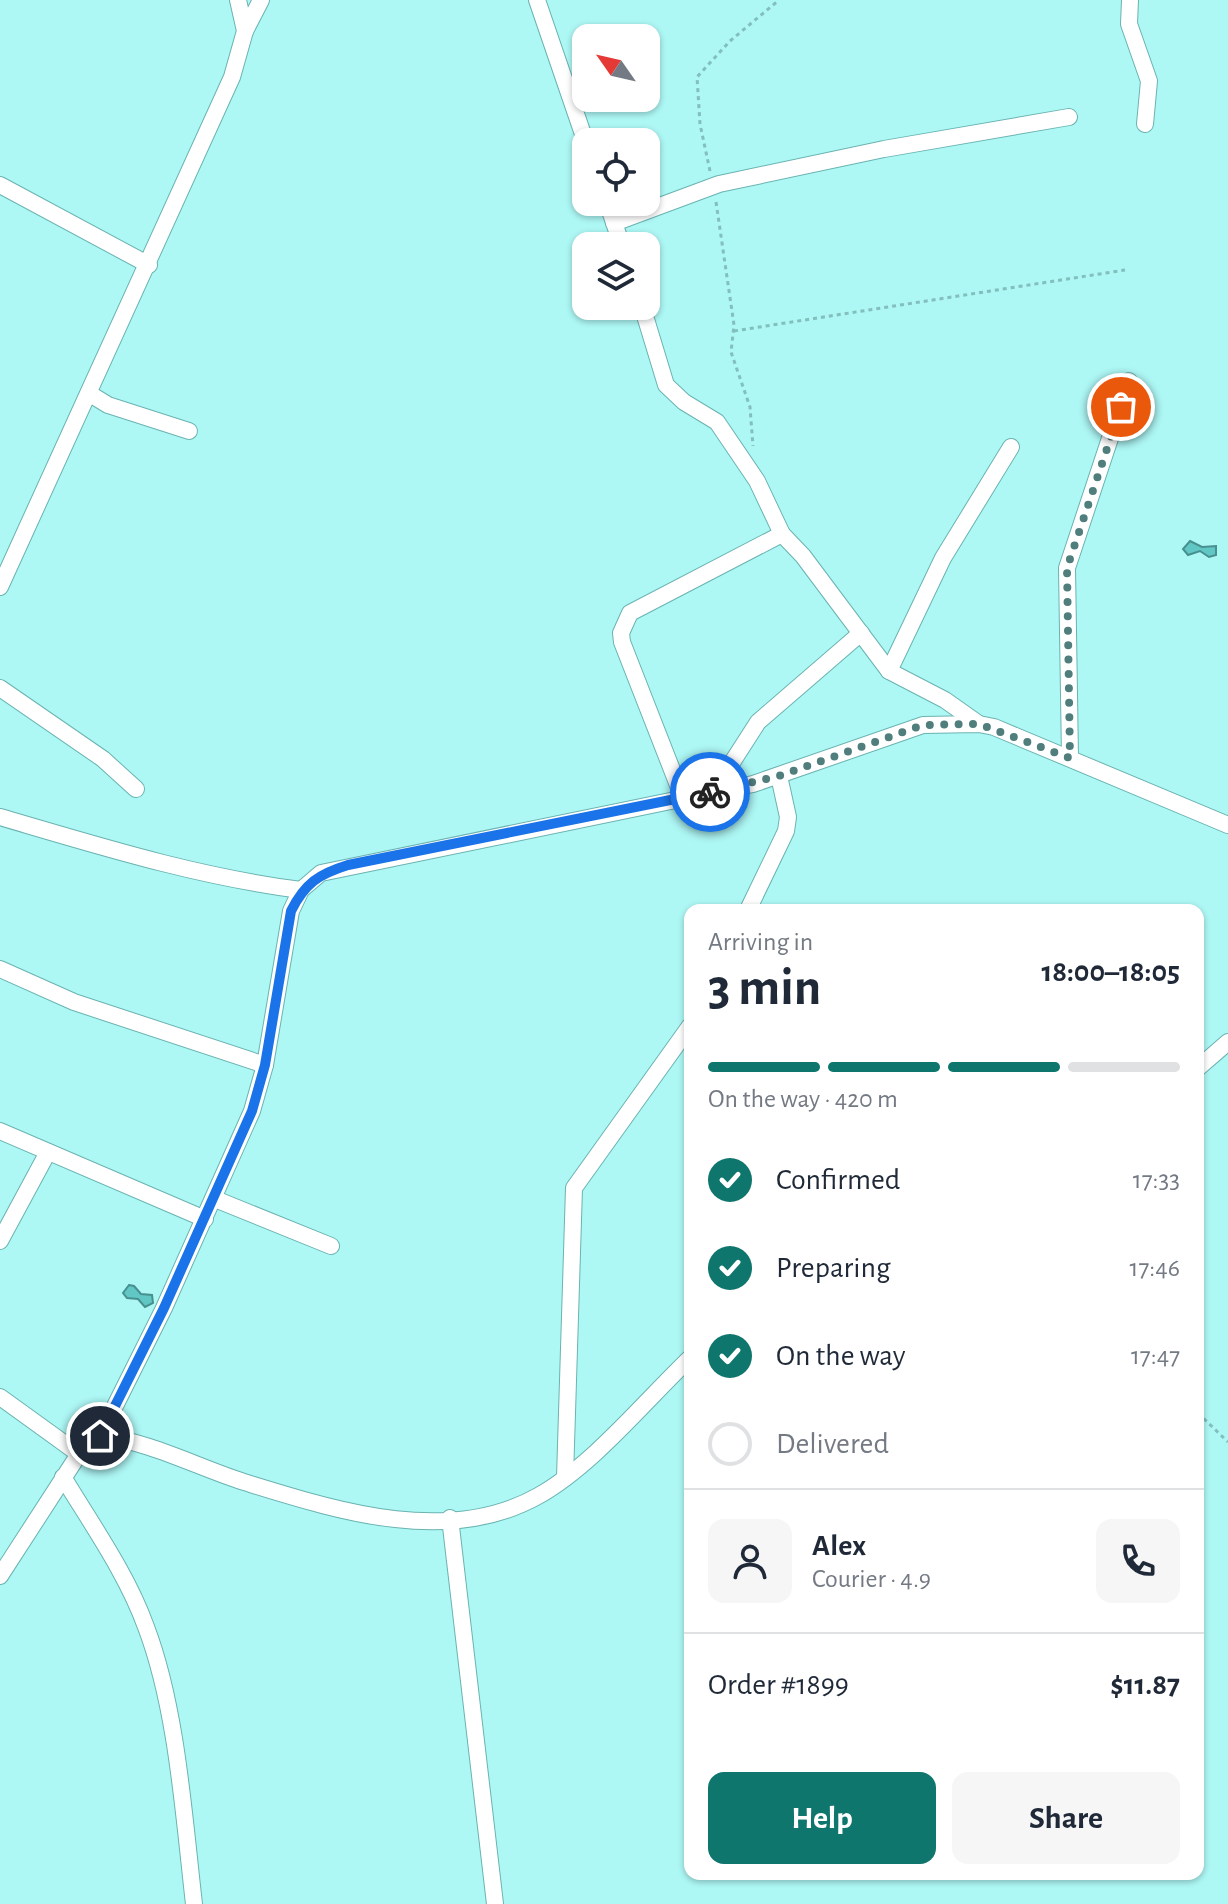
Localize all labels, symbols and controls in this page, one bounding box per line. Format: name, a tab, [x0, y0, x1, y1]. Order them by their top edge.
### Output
north arrow	[572, 24, 660, 112]
map controls	[572, 24, 660, 320]
button: locate	[572, 128, 660, 216]
button: layers	[572, 232, 660, 320]
pin	[1087, 373, 1155, 441]
icon: bag	[1099, 385, 1143, 429]
courier	[670, 752, 750, 832]
icon: bike	[688, 770, 732, 814]
text: Arriving in	[708, 929, 813, 955]
text: 18:00–18:05	[1041, 957, 1180, 987]
text: 3 min	[708, 962, 821, 1014]
text: On the way · 420 m	[708, 1086, 898, 1112]
icon: check	[708, 1158, 752, 1202]
text: Confirmed	[776, 1165, 900, 1195]
text: 17:33	[1133, 1167, 1180, 1193]
icon: check	[708, 1246, 752, 1290]
text: Preparing	[776, 1253, 891, 1283]
text: 17:46	[1130, 1255, 1180, 1281]
icon: check	[708, 1334, 752, 1378]
text: On the way	[776, 1341, 905, 1371]
text: 17:47	[1131, 1343, 1180, 1369]
pin	[66, 1402, 134, 1470]
icon: home	[78, 1414, 122, 1458]
text: Delivered	[776, 1429, 889, 1459]
button: person	[708, 1519, 792, 1603]
button: phone	[1096, 1519, 1180, 1603]
text: Alex	[812, 1531, 866, 1561]
text: Courier · 4.9	[812, 1566, 931, 1592]
text: Order #1899	[708, 1670, 849, 1700]
text: $11.87	[1110, 1670, 1180, 1700]
button: Help	[708, 1772, 936, 1864]
button: Share	[952, 1772, 1180, 1864]

